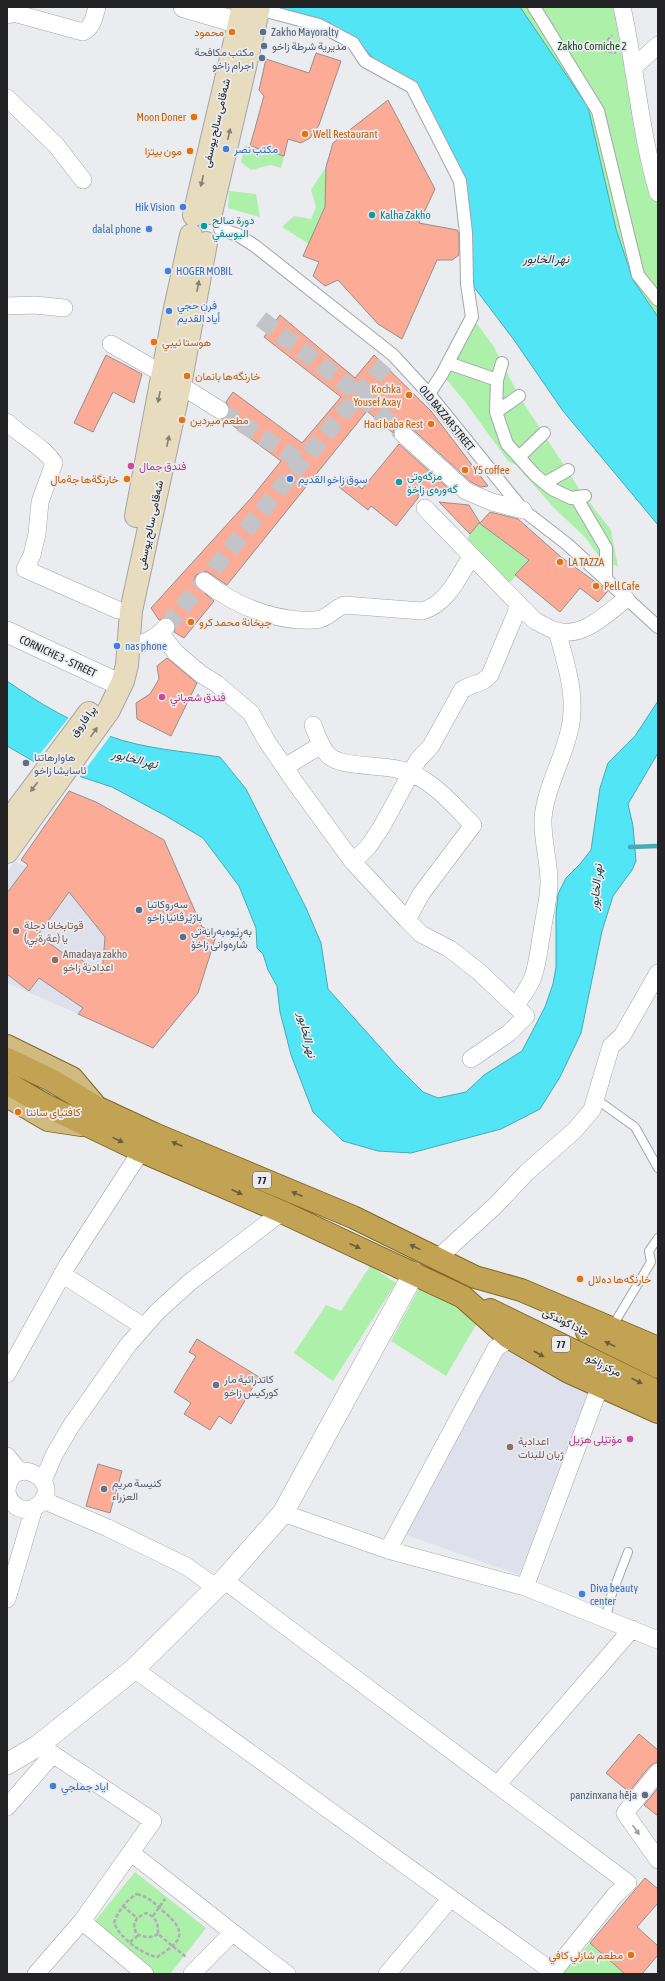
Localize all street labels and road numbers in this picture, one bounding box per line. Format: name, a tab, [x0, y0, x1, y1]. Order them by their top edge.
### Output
street label: شەقامی سالح یوسفی	[200, 77, 234, 169]
street label: OLD BAZZAR STREET	[417, 383, 477, 453]
street label: شەقامی سالح یوسفی	[135, 479, 167, 571]
street label: CORNICHE 3 - STREET	[18, 633, 99, 679]
street label: پرا فاروق	[68, 703, 100, 740]
road number: 77	[253, 1172, 271, 1188]
street label: جادا گوندکی	[540, 1306, 591, 1339]
road number: 77	[552, 1336, 570, 1352]
street label: مركز زاخو	[584, 1351, 624, 1380]

